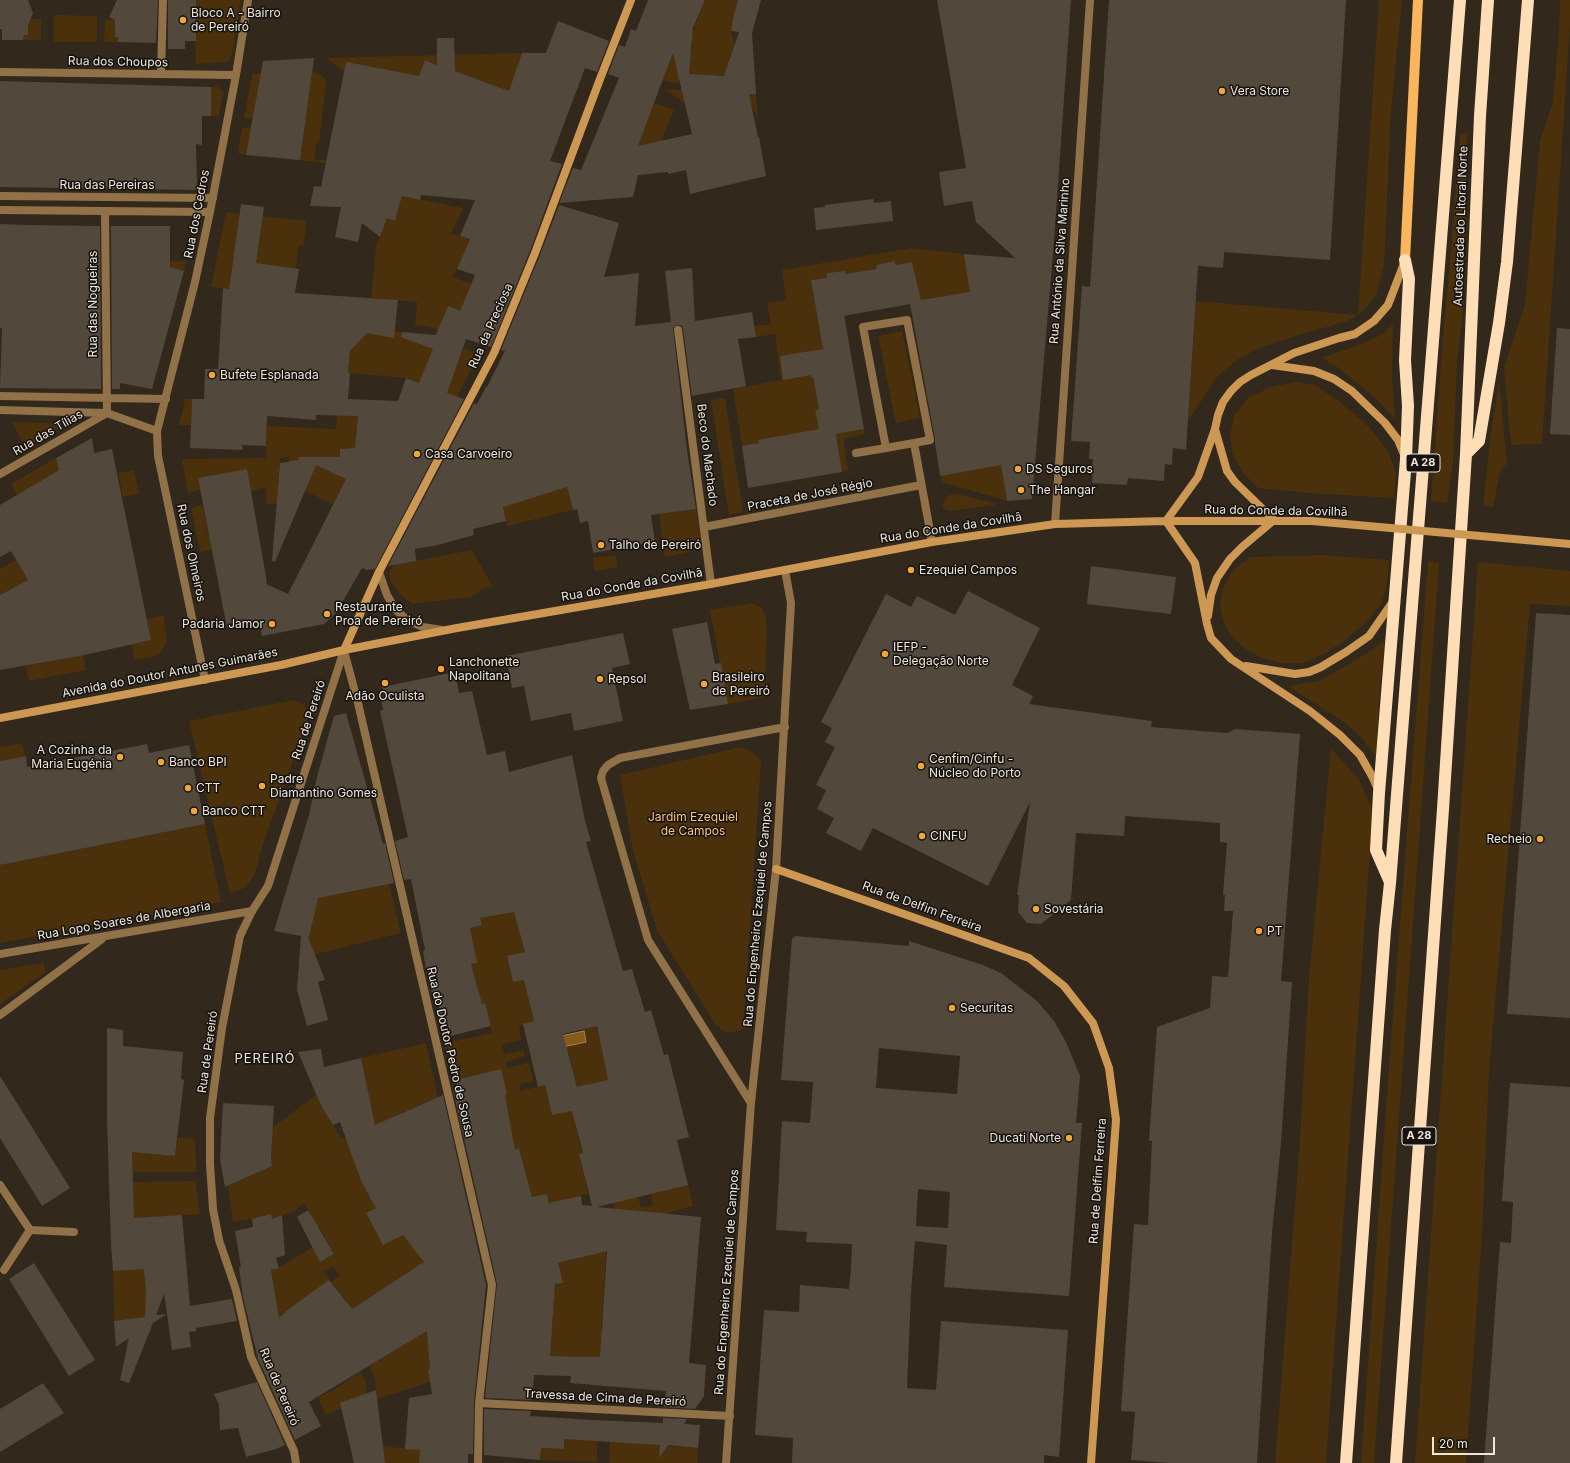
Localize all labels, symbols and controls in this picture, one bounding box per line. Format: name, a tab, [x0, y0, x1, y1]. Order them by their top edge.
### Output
place label: Bloco A - Bairro de Pereiró	[191, 6, 281, 34]
marker: Bloco A - Bairro de Pereiró	[178, 15, 188, 25]
street label: Rua dos Choupos	[68, 54, 168, 70]
place label: Vera Store	[1230, 84, 1289, 98]
marker: Vera Store	[1217, 86, 1227, 96]
street label: Autoestrada do Litoral Norte	[1451, 146, 1471, 306]
street label: Rua dos Cedros	[181, 168, 213, 260]
street label: Rua das Pereiras	[59, 178, 155, 192]
street label: Rua António da Silva Marinho	[1047, 178, 1073, 344]
street label: Rua das Nogueiras	[86, 251, 100, 357]
street label: Rua da Preciosa	[466, 281, 516, 371]
place label: Bufete Esplanada	[220, 368, 319, 382]
marker: Bufete Esplanada	[207, 370, 217, 380]
street label: Beco do Machado	[694, 403, 720, 507]
street label: Rua das Tílias	[11, 407, 85, 459]
place label: Casa Carvoeiro	[425, 447, 512, 461]
marker: Casa Carvoeiro	[412, 449, 422, 459]
road number: A 28	[1406, 454, 1440, 472]
place label: DS Seguros	[1026, 462, 1093, 476]
marker: DS Seguros	[1013, 464, 1023, 474]
street label: Praceta de José Régio	[746, 476, 874, 514]
place label: The Hangar	[1029, 483, 1096, 497]
marker: The Hangar	[1016, 485, 1026, 495]
street label: Rua dos Olmeiros	[174, 503, 208, 603]
street label: Rua do Conde da Covilhã	[1204, 503, 1348, 519]
street label: Rua do Conde da Covilhã	[879, 510, 1023, 546]
place label: Talho de Pereiró	[609, 538, 701, 552]
marker: Talho de Pereiró	[596, 540, 606, 550]
place label: Ezequiel Campos	[919, 563, 1017, 577]
street label: Rua do Conde da Covilhã	[560, 565, 704, 605]
marker: Ezequiel Campos	[906, 565, 916, 575]
place label: Restaurante Proa de Pereiró	[335, 600, 422, 628]
marker: Restaurante Proa de Pereiró	[322, 609, 332, 619]
place label: Padaria Jamor	[182, 617, 264, 631]
marker: Padaria Jamor	[267, 619, 277, 629]
place label: IEFP - Delegação Norte	[893, 640, 989, 668]
street label: Avenida do Doutor Antunes Guimarães	[61, 645, 279, 701]
marker: IEFP - Delegação Norte	[880, 649, 890, 659]
place label: Lanchonette Napolitana	[449, 655, 519, 683]
marker: Lanchonette Napolitana	[436, 664, 446, 674]
place label: Brasileiro de Pereiró	[712, 670, 770, 698]
place label: Repsol	[608, 672, 646, 686]
marker: Repsol	[595, 674, 605, 684]
street label: Rua de Pereiró	[289, 678, 329, 762]
marker: Adão Oculista	[380, 678, 390, 688]
marker: Brasileiro de Pereiró	[699, 679, 709, 689]
place label: Adão Oculista	[346, 689, 424, 703]
place label: A Cozinha da Maria Eugénia	[31, 743, 112, 771]
marker: A Cozinha da Maria Eugénia	[115, 752, 125, 762]
place label: Cenfim/Cinfu - Núcleo do Porto	[929, 752, 1021, 780]
place label: Banco BPI	[169, 755, 227, 769]
marker: Banco BPI	[156, 757, 166, 767]
marker: Cenfim/Cinfu - Núcleo do Porto	[916, 761, 926, 771]
place label: Padre Diamantino Gomes	[270, 772, 377, 800]
place label: CTT	[196, 781, 220, 795]
marker: Padre Diamantino Gomes	[257, 781, 267, 791]
marker: CTT	[183, 783, 193, 793]
street label: Rua do Engenheiro Ezequiel de Campos	[741, 801, 775, 1027]
place label: Banco CTT	[202, 804, 265, 818]
marker: Banco CTT	[189, 806, 199, 816]
park label: Jardim Ezequiel de Campos	[648, 810, 738, 838]
place label: CINFU	[930, 829, 967, 843]
marker: CINFU	[917, 831, 927, 841]
place label: Recheio	[1486, 832, 1532, 846]
marker: Recheio	[1535, 834, 1545, 844]
street label: Rua de Delfim Ferreira	[860, 879, 984, 935]
street label: Rua Lopo Soares de Albergaria	[36, 899, 212, 943]
place label: Sovestária	[1044, 902, 1104, 916]
marker: Sovestária	[1031, 904, 1041, 914]
place label: PT	[1267, 924, 1282, 938]
marker: PT	[1254, 926, 1264, 936]
street label: Rua do Doutor Pedro de Sousa	[423, 965, 477, 1139]
place label: Securitas	[960, 1001, 1013, 1015]
marker: Securitas	[947, 1003, 957, 1013]
street label: Rua de Pereiró	[195, 1010, 221, 1094]
district label: PEREIRÓ	[234, 1051, 296, 1067]
street label: Rua de Delfim Ferreira	[1086, 1118, 1110, 1244]
road number: A 28	[1402, 1127, 1436, 1145]
place label: Ducati Norte	[990, 1131, 1061, 1145]
marker: Ducati Norte	[1064, 1133, 1074, 1143]
street label: Rua do Engenheiro Ezequiel de Campos	[712, 1169, 742, 1395]
street label: Rua de Pereiró	[256, 1346, 302, 1428]
street label: Travessa de Cima de Pereiró	[523, 1387, 687, 1409]
scale bar	[1434, 1429, 1497, 1455]
text: 20 m	[1439, 1436, 1468, 1451]

